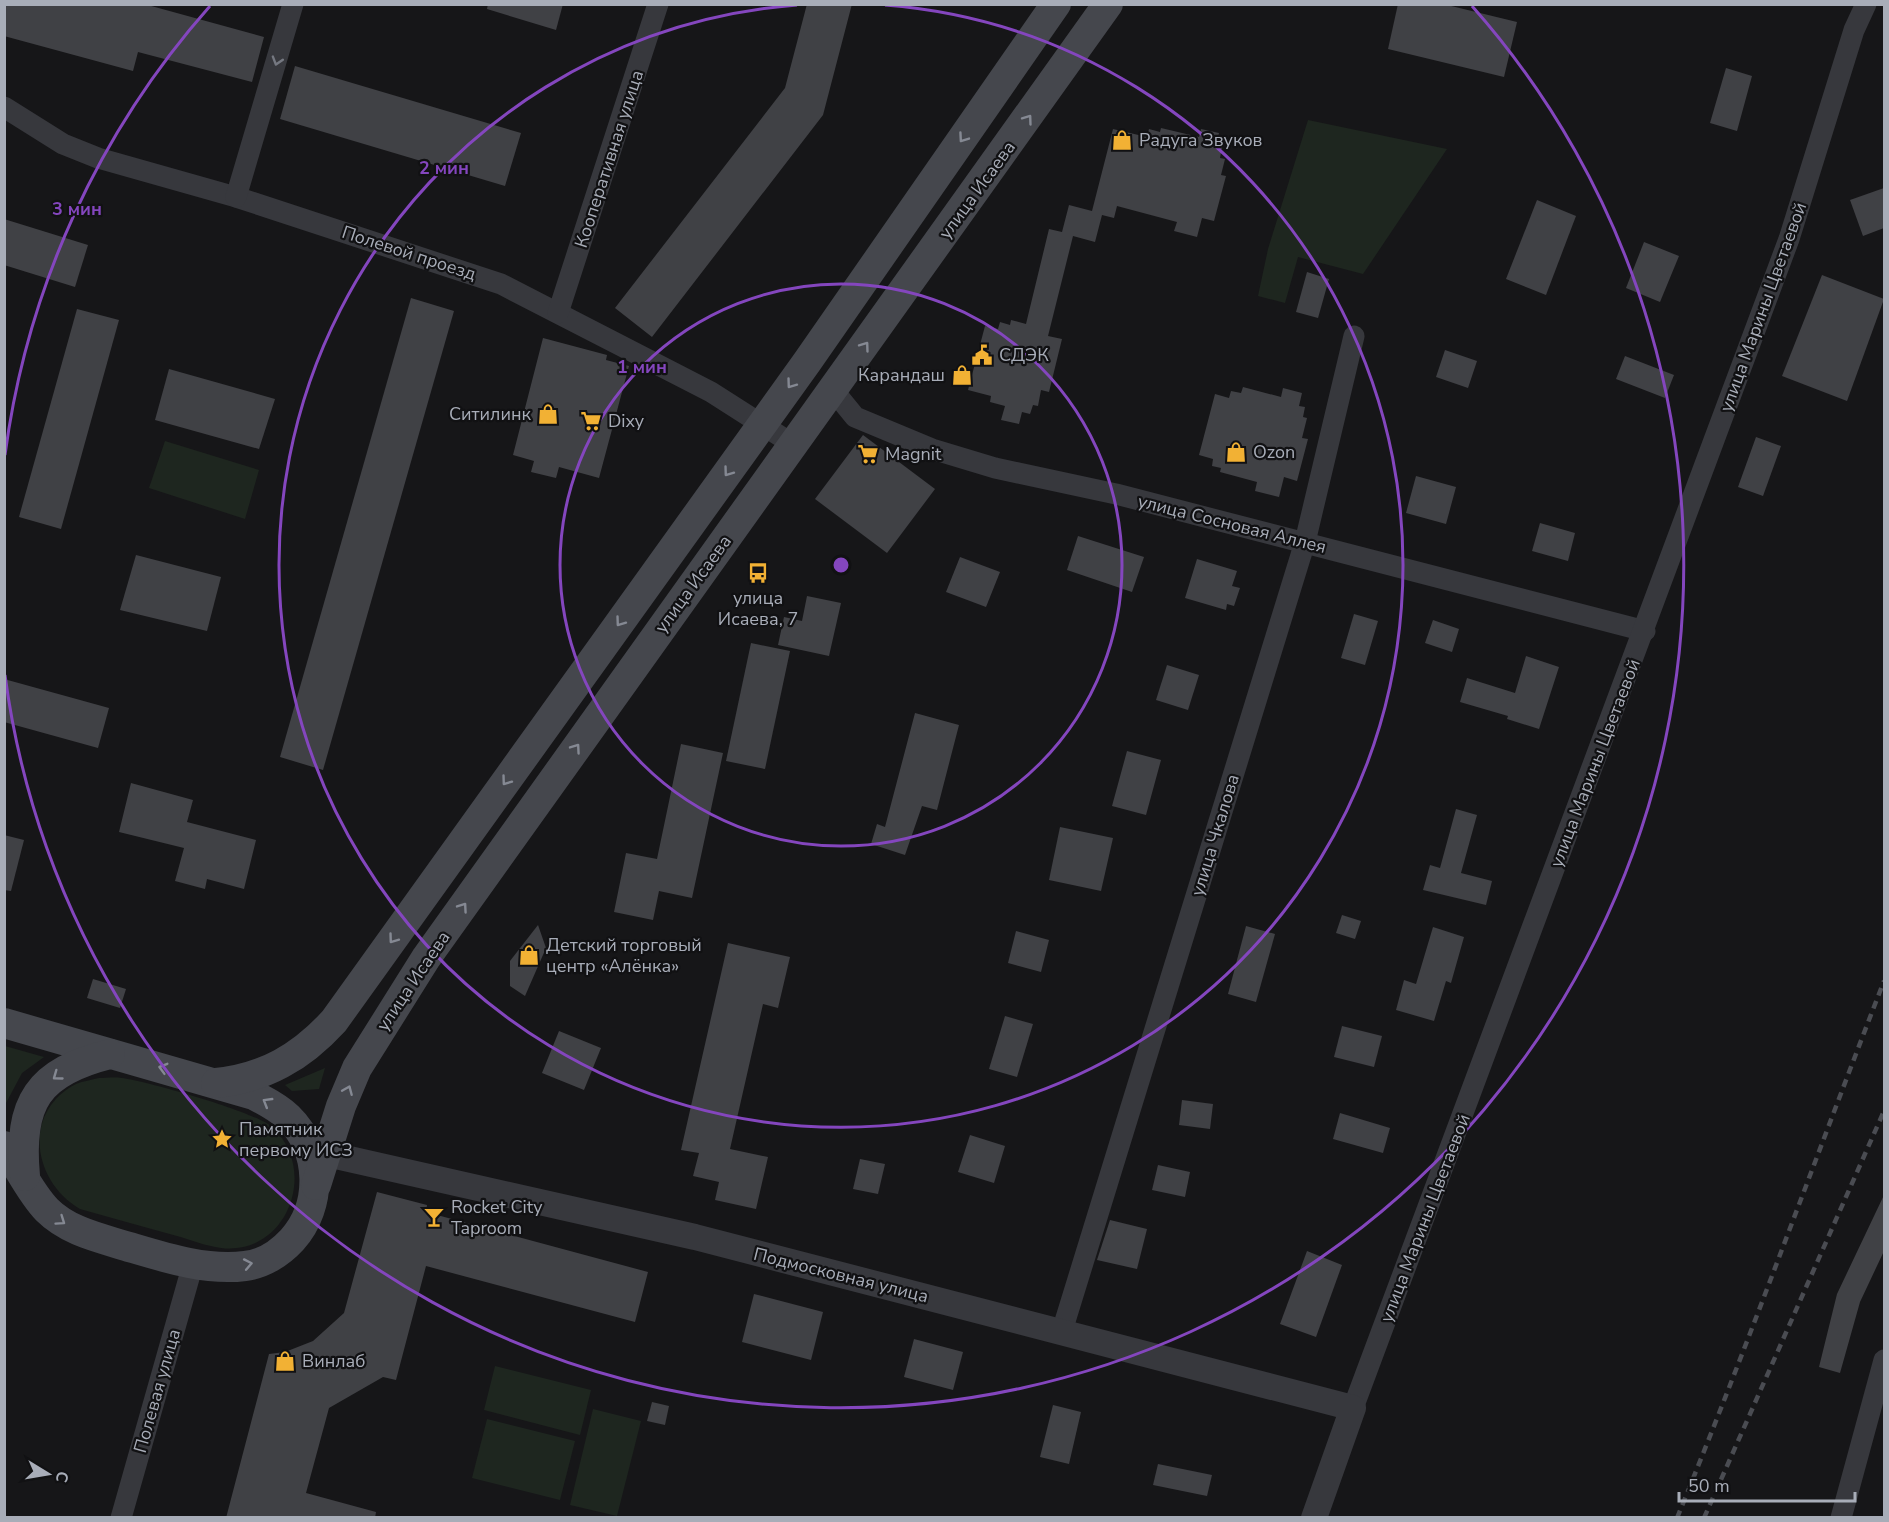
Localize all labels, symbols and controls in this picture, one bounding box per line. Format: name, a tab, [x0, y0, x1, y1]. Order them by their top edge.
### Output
one-way arrow	[272, 55, 284, 66]
street label: Кооперативная улица	[569, 67, 649, 251]
one-way arrow	[1020, 115, 1031, 126]
shop icon: Радуга Звуков	[1110, 128, 1134, 152]
place label: Радуга Звуков	[1139, 128, 1263, 152]
one-way arrow	[959, 132, 970, 143]
street label: улица Исаева	[933, 136, 1021, 244]
text: 2 мин	[419, 156, 469, 180]
text: 3 мин	[52, 197, 102, 221]
street label: улица Марины Цветаевой	[1714, 199, 1812, 415]
street label: Полевой проезд	[339, 220, 480, 286]
one-way arrow	[858, 341, 869, 352]
public building icon: СДЭК	[970, 343, 994, 367]
place label: СДЭК	[999, 343, 1049, 367]
text: 1 мин	[617, 355, 667, 379]
place label: Карандаш	[858, 363, 945, 387]
shop icon: Карандаш	[950, 363, 974, 387]
one-way arrow	[787, 378, 798, 389]
place label: Ситилинк	[449, 402, 532, 426]
shop icon: Ситилинк	[536, 402, 560, 426]
supermarket icon: Dixy	[579, 409, 603, 433]
place label: Dixy	[608, 409, 645, 433]
shop icon: Ozon	[1224, 440, 1248, 464]
place label: Ozon	[1253, 440, 1295, 464]
supermarket icon: Magnit	[856, 442, 880, 466]
place label: Magnit	[885, 442, 942, 466]
one-way arrow	[724, 465, 735, 476]
street label: улица Сосновая Аллея	[1135, 489, 1329, 559]
street label: улица Исаева	[649, 530, 737, 638]
centre of rings	[831, 555, 851, 575]
bus stop icon: улица Исаева, 7	[746, 561, 770, 585]
place label: улица Исаева, 7	[718, 586, 798, 631]
one-way arrow	[616, 616, 627, 627]
street label: улица Марины Цветаевой	[1544, 655, 1646, 871]
one-way arrow	[569, 744, 580, 755]
street label: улица Чкалова	[1185, 771, 1245, 899]
one-way arrow	[502, 774, 513, 785]
one-way arrow	[456, 903, 467, 914]
street label: улица Исаева	[371, 926, 455, 1036]
one-way arrow	[389, 933, 400, 944]
place label: Детский торговый центр «Алёнка»	[546, 933, 702, 978]
shop icon: Детский торговый центр «Алёнка»	[517, 943, 541, 967]
one-way arrow	[158, 1063, 168, 1076]
one-way arrow	[52, 1069, 63, 1080]
one-way arrow	[341, 1085, 353, 1096]
one-way arrow	[263, 1098, 273, 1109]
street label: улица Марины Цветаевой	[1374, 1110, 1476, 1326]
place label: Памятник первому ИСЗ	[239, 1117, 353, 1162]
place icon: Памятник первому ИСЗ	[210, 1127, 234, 1151]
place label: Rocket City Taproom	[451, 1195, 543, 1240]
bar icon: Rocket City Taproom	[422, 1205, 446, 1229]
one-way arrow	[54, 1214, 65, 1225]
street label: Подмосковная улица	[751, 1242, 931, 1308]
one-way arrow	[243, 1258, 253, 1271]
street label: Полевая улица	[128, 1326, 186, 1456]
shop icon: Винлаб	[273, 1349, 297, 1373]
place label: Винлаб	[302, 1349, 365, 1373]
north arrow	[18, 1444, 78, 1504]
scale bar	[1679, 1465, 1854, 1503]
text: С	[50, 1469, 74, 1484]
text: 50 m	[1688, 1474, 1730, 1498]

